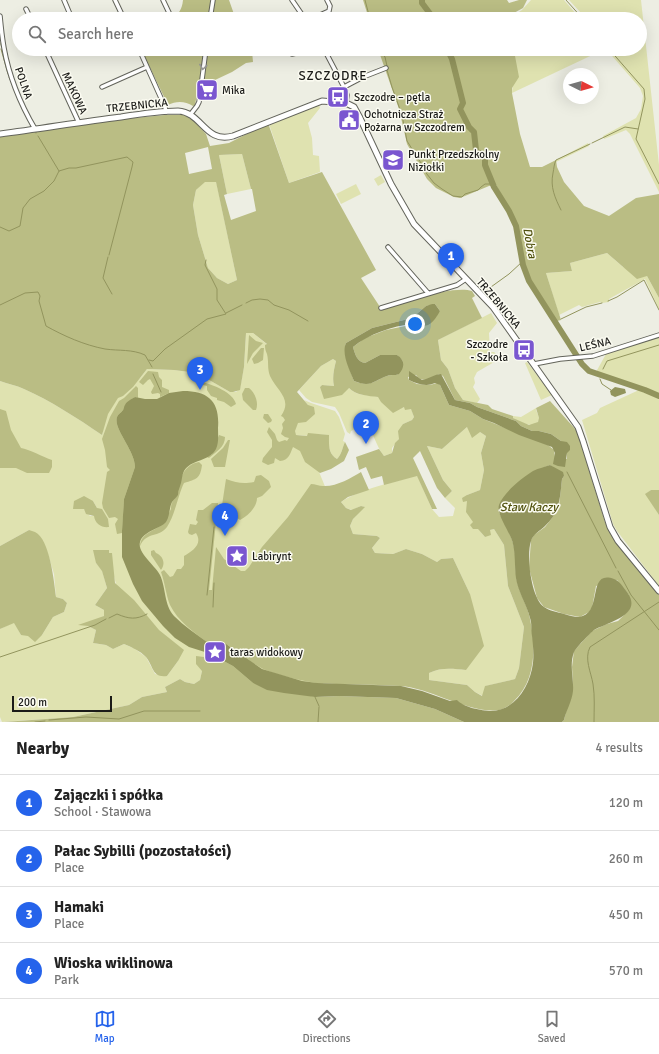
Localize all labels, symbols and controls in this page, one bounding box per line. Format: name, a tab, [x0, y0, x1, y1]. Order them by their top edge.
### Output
search box	[12, 12, 647, 56]
icon: search	[26, 23, 48, 45]
text: Search here	[58, 25, 134, 43]
one-way arrow	[199, 64, 208, 70]
street label: POLNA	[12, 65, 35, 101]
district label: SZCZODRE	[298, 68, 368, 84]
north arrow	[563, 68, 599, 104]
street label: MAKOWA	[59, 70, 90, 117]
supermarket icon: Mika	[194, 77, 220, 103]
place label: Mika	[222, 84, 245, 97]
bus stop icon: Szczodre – pętla	[325, 84, 351, 110]
place label: Szczodre – pętla	[354, 91, 431, 104]
street label: TRZEBNICKA	[106, 96, 169, 115]
public building icon: Ochotnicza Straż Pożarna w Szczodrem	[336, 107, 362, 133]
place label: Ochotnicza Straż Pożarna w Szczodrem	[364, 108, 465, 134]
school or university icon: Punkt Przedszkolny Niziołki	[380, 147, 406, 173]
place label: Punkt Przedszkolny Niziołki	[408, 148, 500, 174]
water label: Dobra	[519, 227, 540, 261]
pin: 1	[438, 243, 464, 276]
street label: TRZEBNICKA	[474, 276, 524, 331]
your location	[405, 314, 425, 334]
street label: LEŚNA	[578, 333, 613, 354]
bus stop icon: Szczodre - Szkoła	[511, 337, 537, 363]
place label: Szczodre - Szkoła	[466, 338, 508, 364]
pin: 3	[187, 357, 213, 390]
pin: 2	[353, 411, 379, 444]
water label: Staw Kaczy	[500, 500, 559, 515]
pin: 4	[212, 503, 238, 536]
place icon: Labirynt	[224, 543, 250, 569]
place label: Labirynt	[252, 550, 291, 563]
place icon: taras widokowy	[202, 639, 228, 665]
place label: taras widokowy	[230, 646, 304, 659]
scale bar	[12, 694, 112, 713]
text: 200 m	[18, 696, 47, 709]
text: Nearby	[16, 738, 69, 759]
text: 4 results	[595, 740, 643, 756]
text: Zajączki i spółka	[54, 786, 163, 804]
text: 1	[25, 795, 33, 811]
text: 120 m	[609, 795, 643, 811]
text: School · Stawowa	[54, 804, 151, 820]
text: Pałac Sybilli (pozostałości)	[54, 842, 232, 860]
text: 2	[25, 851, 33, 867]
text: 260 m	[609, 851, 643, 867]
text: Place	[54, 860, 84, 876]
text: Hamaki	[54, 898, 104, 916]
text: 3	[25, 907, 33, 923]
text: 450 m	[609, 907, 643, 923]
text: Place	[54, 916, 84, 932]
text: Wioska wiklinowa	[54, 954, 173, 972]
text: 4	[25, 963, 33, 979]
text: 570 m	[609, 963, 643, 979]
text: Park	[54, 972, 79, 988]
tab: Map	[94, 1008, 116, 1045]
tab: Directions	[303, 1008, 351, 1045]
tab: Saved	[538, 1008, 565, 1045]

